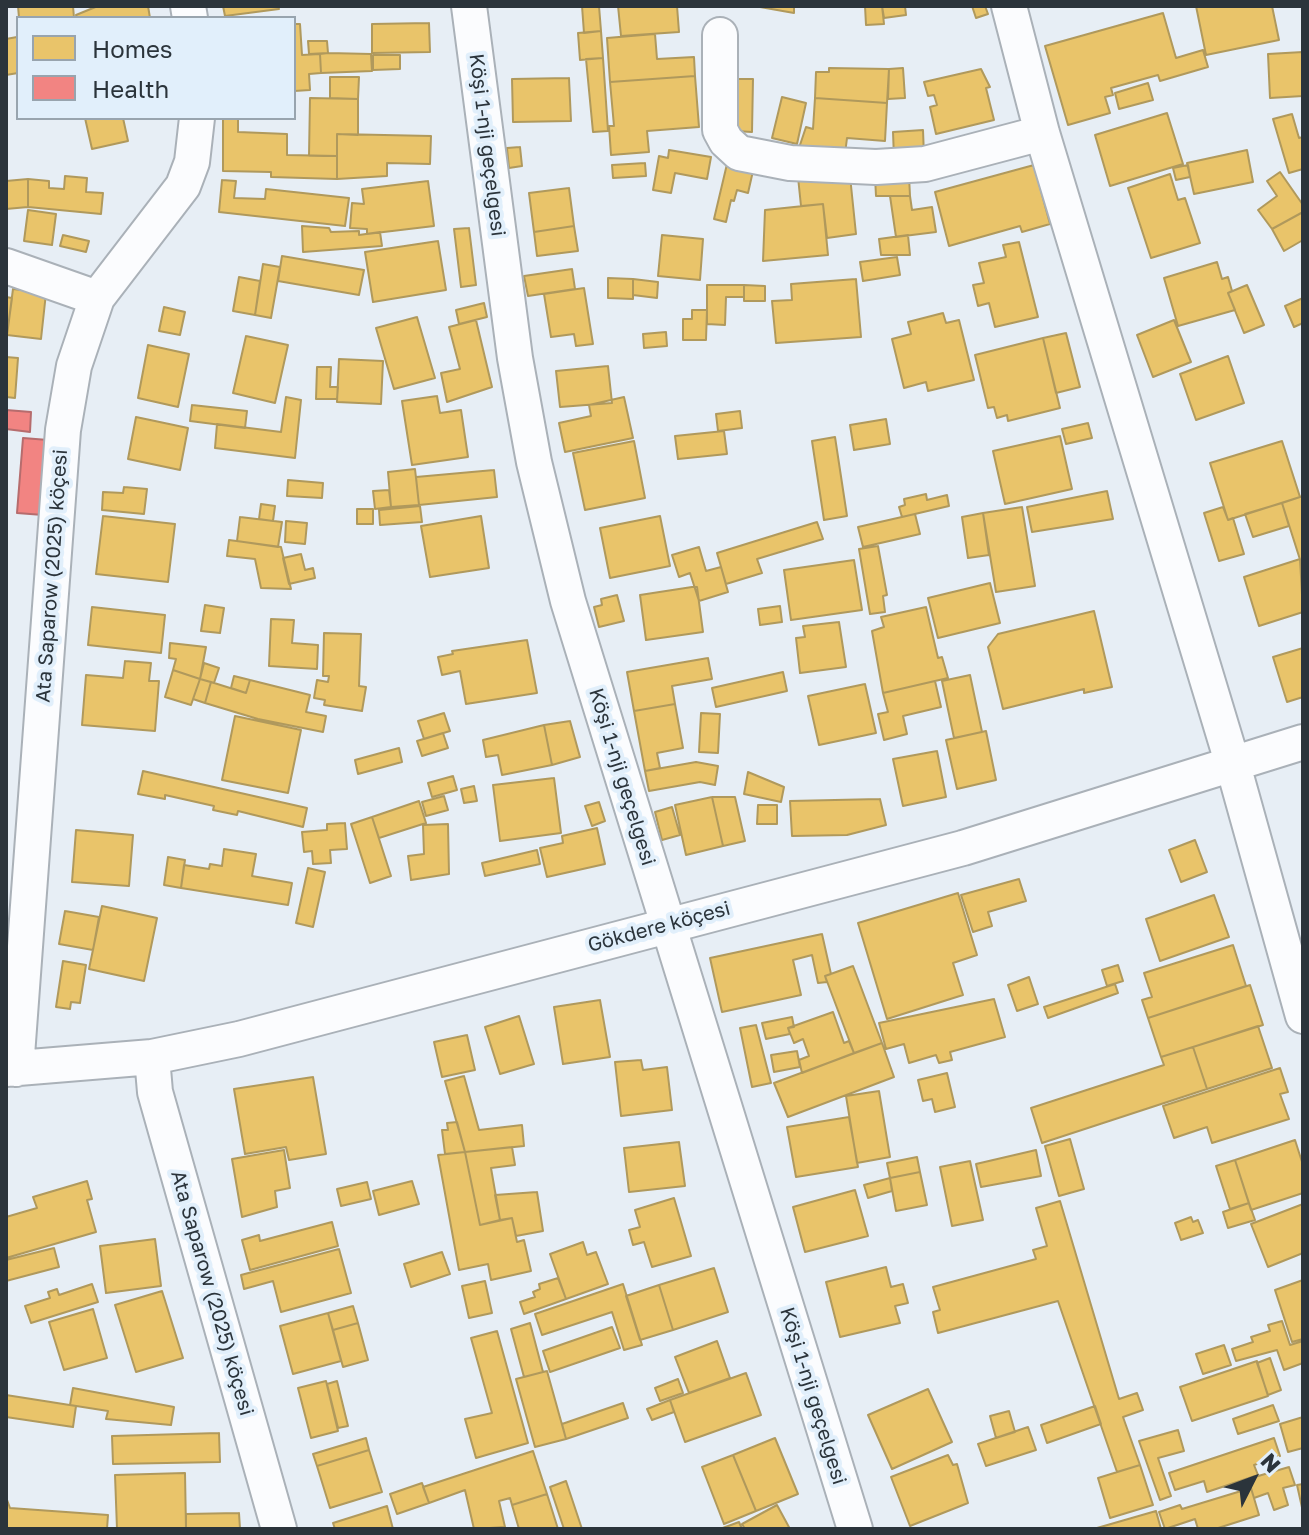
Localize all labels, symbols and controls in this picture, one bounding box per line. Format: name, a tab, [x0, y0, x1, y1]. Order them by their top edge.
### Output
legend	[16, 16, 296, 120]
text: Homes	[92, 34, 173, 63]
street label: Köşi 1-nji geçelgesi	[464, 52, 510, 238]
text: Health	[92, 74, 169, 103]
street label: Ata Saparow (2025) köçesi	[31, 448, 73, 704]
street label: Köşi 1-nji geçelgesi	[584, 685, 660, 869]
street label: Gökdere köçesi	[585, 896, 733, 958]
street label: Ata Saparow (2025) köçesi	[165, 1168, 259, 1418]
street label: Köşi 1-nji geçelgesi	[775, 1304, 851, 1488]
north arrow	[1213, 1439, 1293, 1519]
text: N	[1256, 1447, 1287, 1478]

